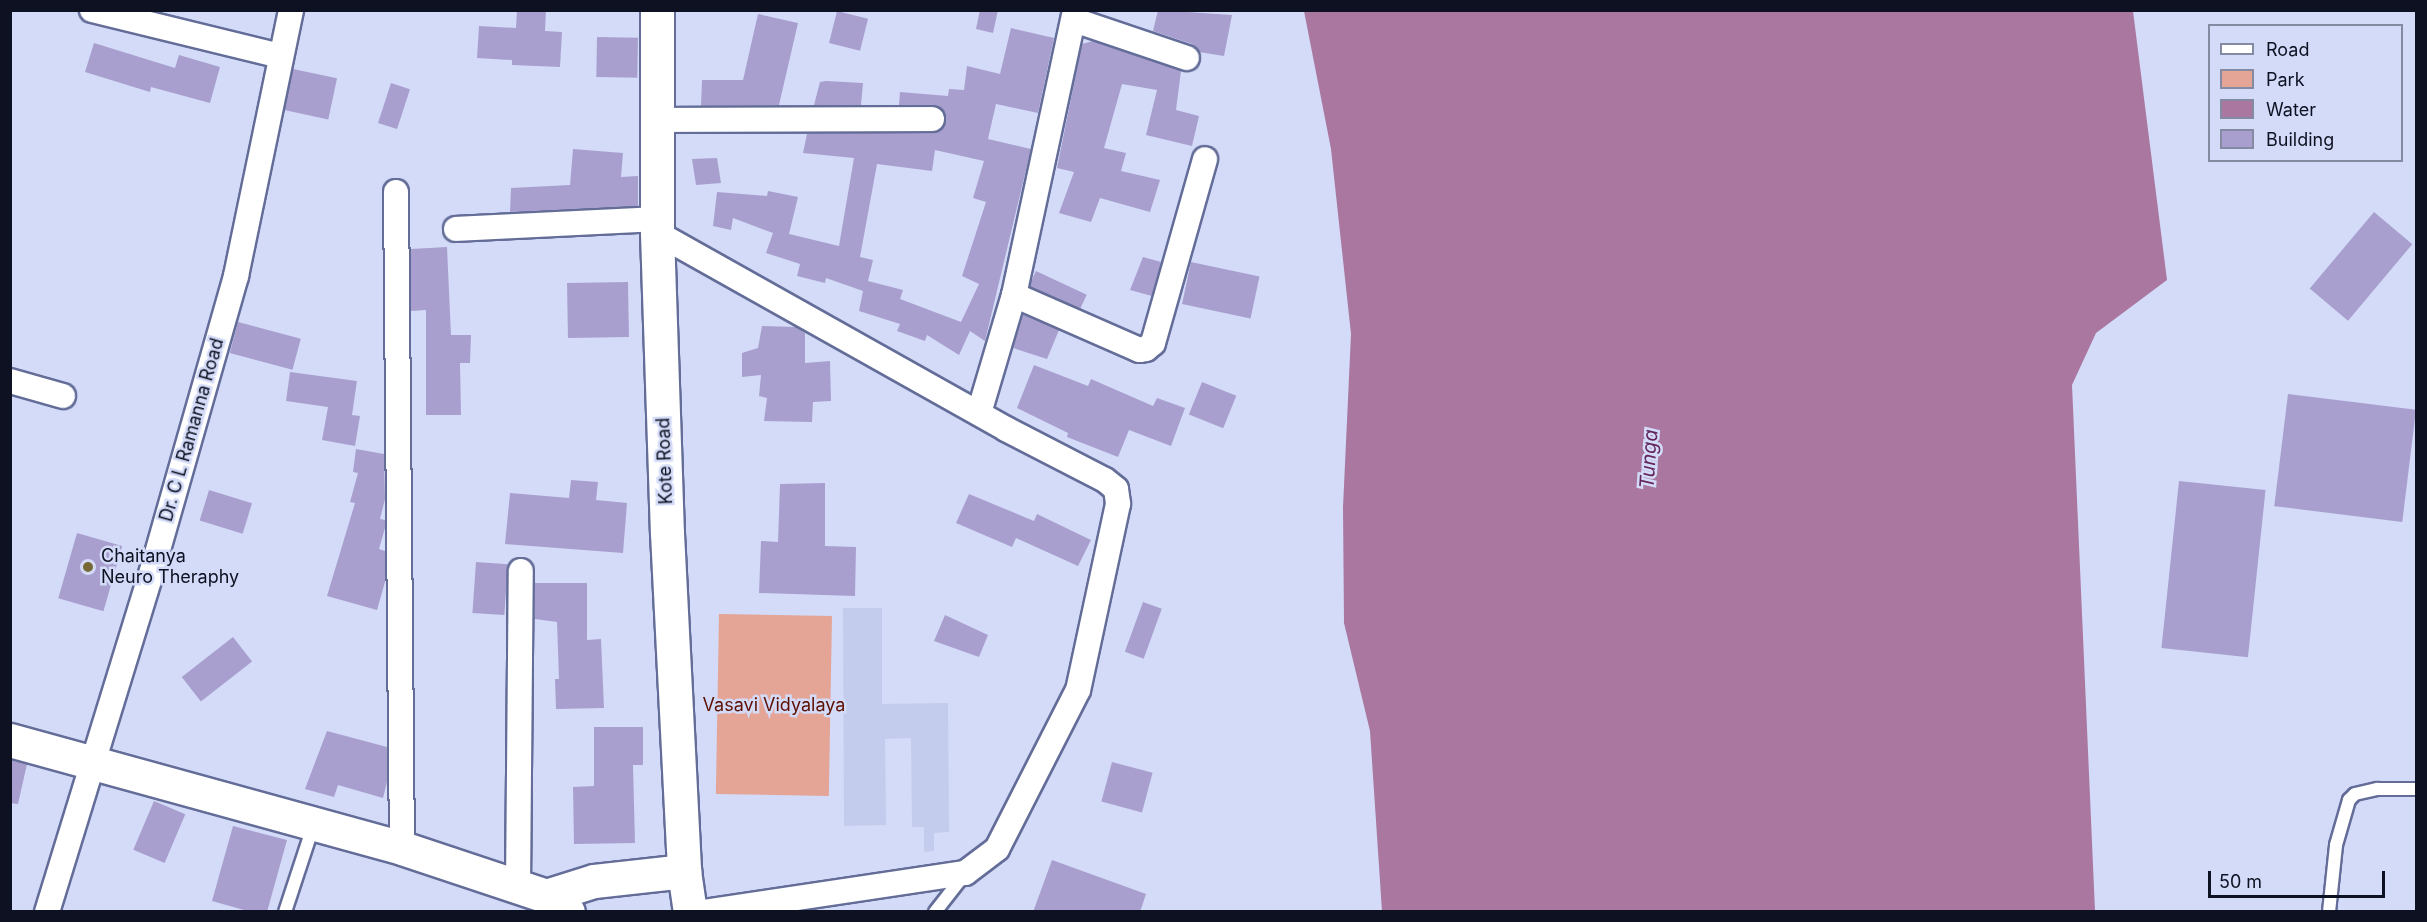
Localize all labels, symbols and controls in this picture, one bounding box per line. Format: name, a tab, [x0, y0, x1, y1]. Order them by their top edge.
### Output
legend	[2208, 24, 2403, 162]
text: Road	[2266, 39, 2309, 60]
text: Park	[2266, 69, 2305, 90]
text: Water	[2266, 99, 2316, 120]
text: Building	[2266, 129, 2334, 150]
street label: Dr. C L Ramanna Road	[155, 336, 229, 524]
street label: Kote Road	[653, 417, 677, 505]
water label: Tunga	[1635, 428, 1663, 490]
place label: Chaitanya Neuro Theraphy	[101, 546, 239, 588]
marker: Chaitanya Neuro Theraphy	[79, 558, 97, 576]
park label: Vasavi Vidyalaya	[703, 694, 845, 716]
scale bar	[2211, 859, 2388, 897]
text: 50 m	[2219, 871, 2262, 892]

